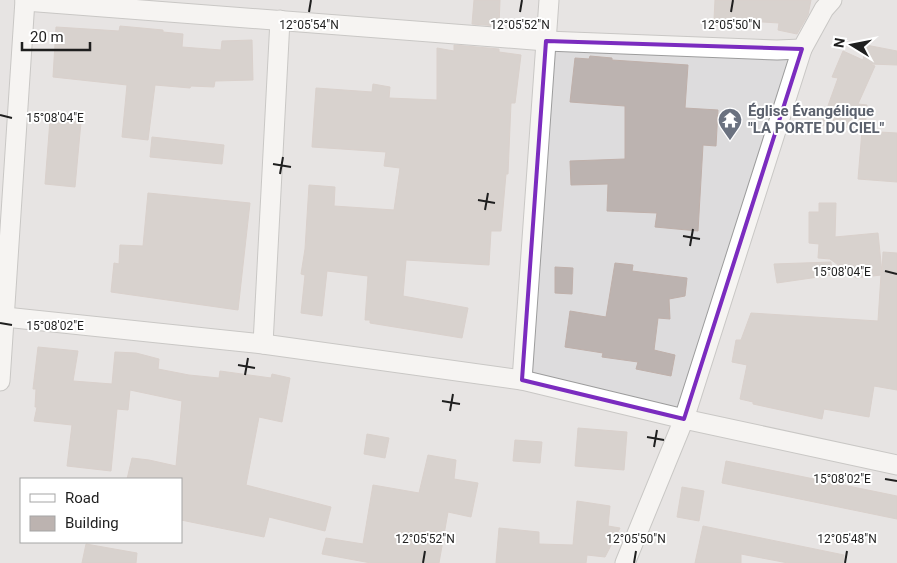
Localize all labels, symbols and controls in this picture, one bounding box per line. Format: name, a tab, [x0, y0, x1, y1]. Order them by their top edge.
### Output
text: 12°05'54"N	[279, 18, 339, 32]
text: 12°05'52"N	[490, 18, 550, 32]
text: 12°05'50"N	[701, 18, 761, 32]
scale bar	[22, 20, 90, 52]
north arrow	[827, 20, 877, 70]
text: 20 m	[30, 28, 64, 46]
text: N	[830, 36, 848, 49]
place label: Église Évangélique "LA PORTE DU CIEL"	[748, 102, 885, 137]
temple icon: Église Évangélique "LA PORTE DU CIEL"	[717, 107, 743, 141]
text: 15°08'04"E	[26, 111, 84, 125]
text: 15°08'04"E	[813, 265, 871, 279]
text: 15°08'02"E	[26, 319, 84, 333]
text: 15°08'02"E	[813, 472, 871, 486]
legend	[20, 478, 182, 543]
text: Road	[65, 489, 99, 507]
text: Building	[65, 514, 119, 532]
text: 12°05'52"N	[395, 532, 455, 546]
text: 12°05'50"N	[606, 532, 666, 546]
text: 12°05'48"N	[817, 532, 877, 546]

